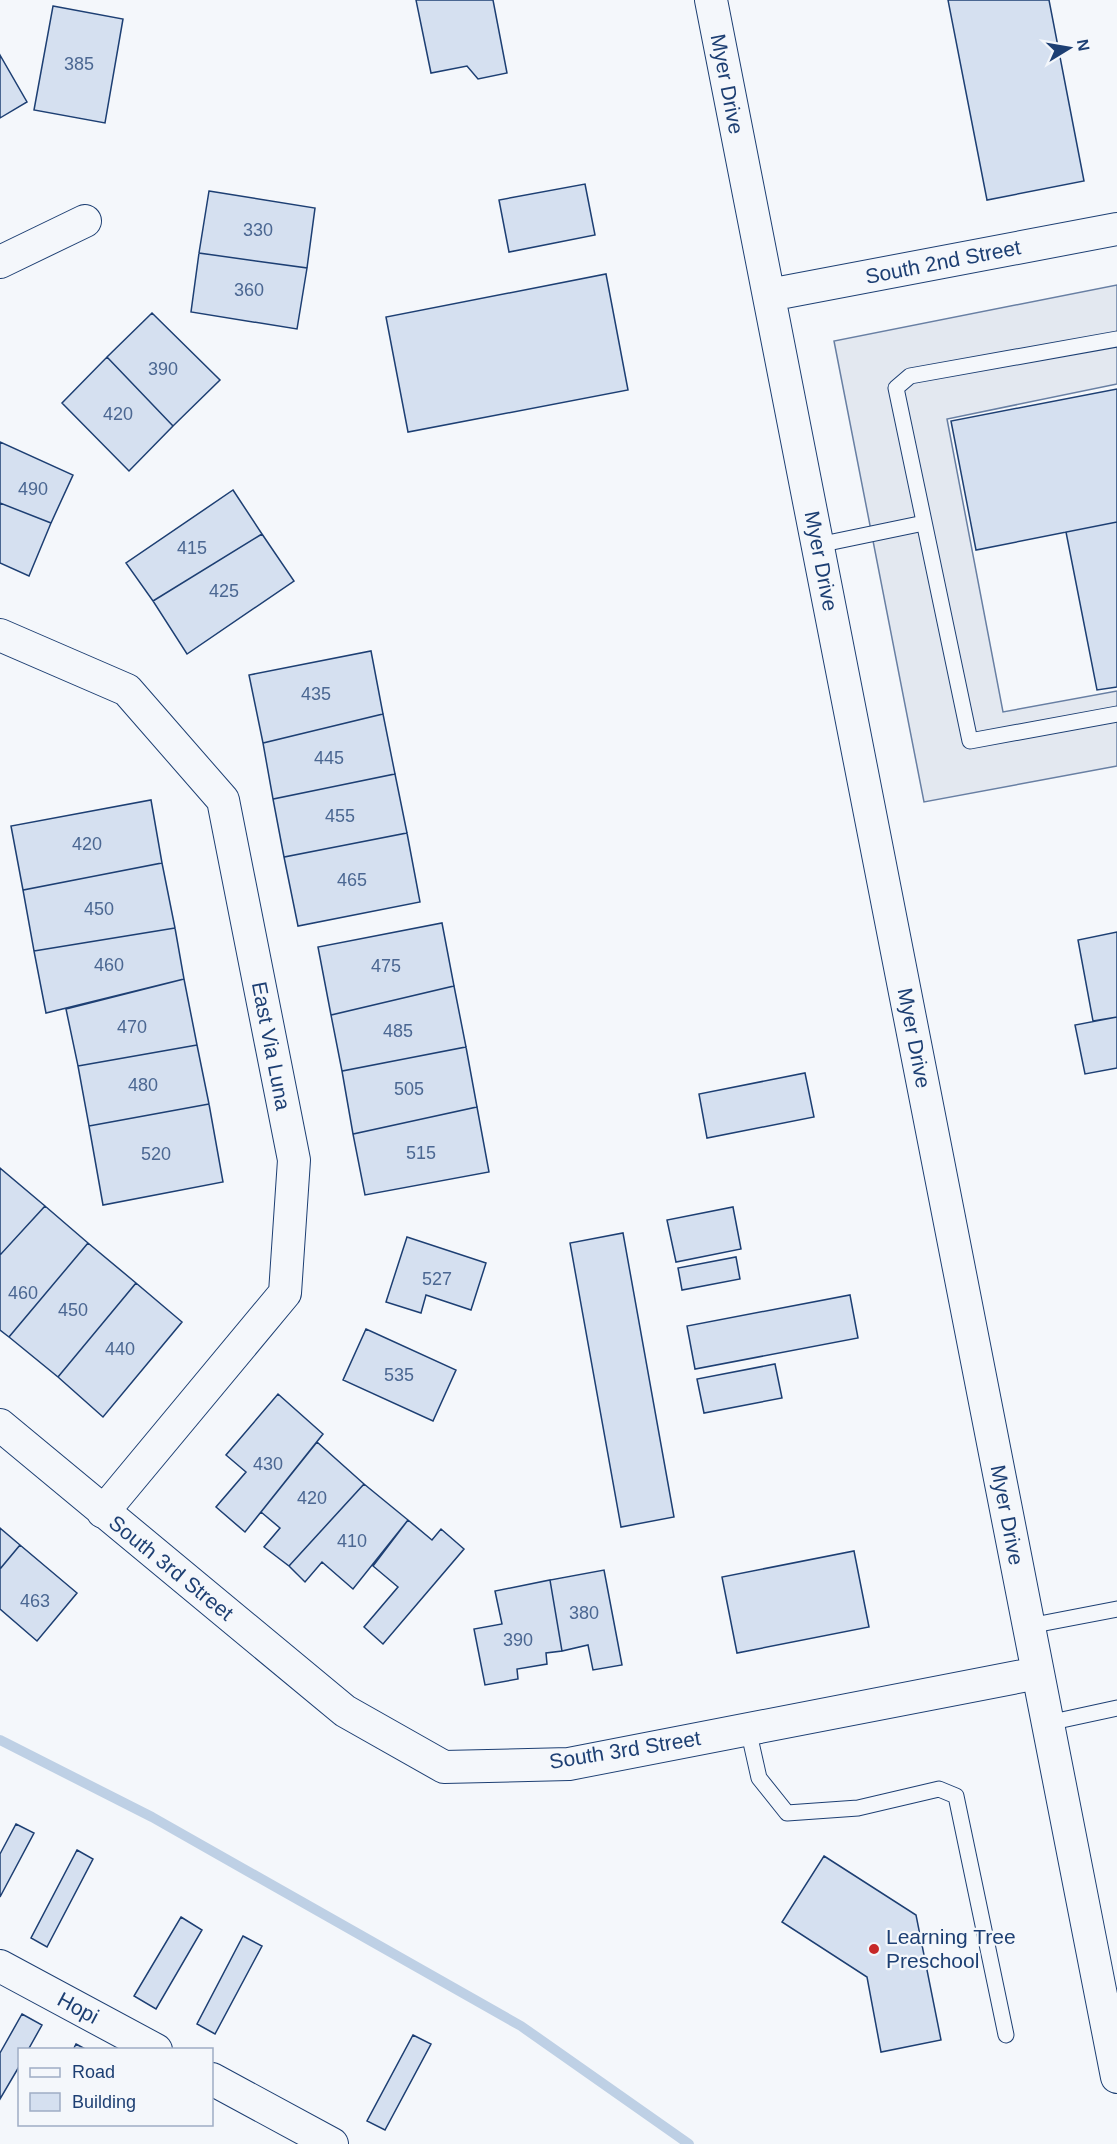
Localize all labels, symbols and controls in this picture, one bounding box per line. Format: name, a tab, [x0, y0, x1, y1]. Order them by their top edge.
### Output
north arrow	[1039, 18, 1099, 78]
street label: Myer Drive	[707, 32, 748, 136]
text: N	[1074, 38, 1093, 53]
house number: 385	[64, 54, 94, 74]
house number: 330	[243, 220, 273, 240]
street label: South 2nd Street	[863, 235, 1023, 288]
house number: 360	[234, 280, 264, 300]
house number: 390	[148, 359, 178, 379]
house number: 420	[103, 404, 133, 424]
house number: 490	[18, 479, 48, 499]
street label: Myer Drive	[801, 509, 842, 613]
house number: 415	[177, 538, 207, 558]
house number: 425	[209, 581, 239, 601]
house number: 435	[301, 684, 331, 704]
house number: 445	[314, 748, 344, 768]
house number: 455	[325, 806, 355, 826]
house number: 420	[72, 834, 102, 854]
house number: 465	[337, 870, 367, 890]
house number: 450	[84, 899, 114, 919]
house number: 460	[94, 955, 124, 975]
house number: 475	[371, 956, 401, 976]
street label: East Via Luna	[248, 980, 295, 1112]
street label: Myer Drive	[894, 986, 935, 1090]
house number: 470	[117, 1017, 147, 1037]
house number: 485	[383, 1021, 413, 1041]
house number: 480	[128, 1075, 158, 1095]
house number: 505	[394, 1079, 424, 1099]
house number: 515	[406, 1143, 436, 1163]
house number: 520	[141, 1144, 171, 1164]
house number: 527	[422, 1269, 452, 1289]
house number: 460	[8, 1283, 38, 1303]
house number: 450	[58, 1300, 88, 1320]
house number: 440	[105, 1339, 135, 1359]
house number: 535	[384, 1365, 414, 1385]
house number: 430	[253, 1454, 283, 1474]
street label: Myer Drive	[987, 1463, 1028, 1567]
house number: 420	[297, 1488, 327, 1508]
street label: South 3rd Street	[105, 1511, 238, 1625]
house number: 410	[337, 1531, 367, 1551]
house number: 463	[20, 1591, 50, 1611]
house number: 380	[569, 1603, 599, 1623]
house number: 390	[503, 1630, 533, 1650]
street label: South 3rd Street	[548, 1726, 702, 1773]
place label: Learning Tree Preschool	[886, 1925, 1016, 1972]
marker: Learning Tree Preschool	[867, 1942, 881, 1956]
street label: Hopi	[54, 1987, 103, 2028]
legend	[18, 2048, 213, 2126]
text: Road	[72, 2062, 115, 2082]
text: Building	[72, 2092, 136, 2112]

